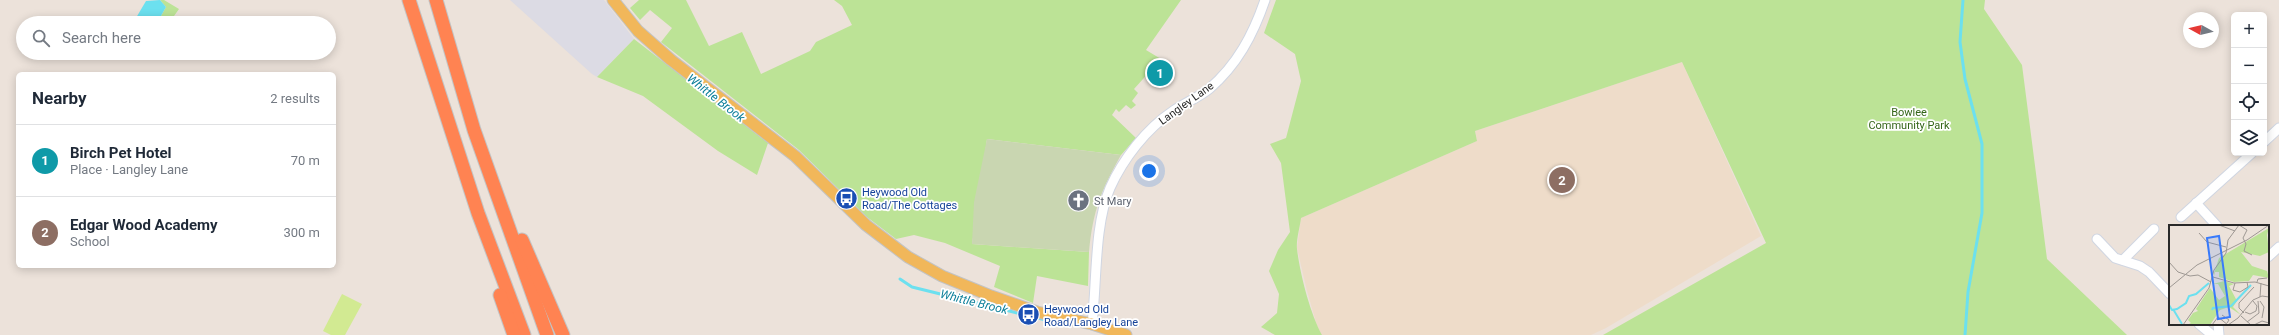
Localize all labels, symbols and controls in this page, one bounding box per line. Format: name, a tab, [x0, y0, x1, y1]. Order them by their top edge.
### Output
north arrow	[2183, 12, 2219, 48]
map controls	[2231, 12, 2267, 156]
button: +	[2231, 12, 2267, 48]
search box	[16, 16, 336, 60]
icon: search	[30, 27, 52, 49]
text: Search here	[62, 29, 141, 47]
button: −	[2231, 48, 2267, 84]
pin: 1	[1147, 58, 1173, 88]
water label: Whittle Brook	[684, 71, 749, 126]
street label: Langley Lane	[1156, 79, 1216, 128]
button: locate	[2231, 84, 2267, 120]
text: Nearby	[32, 88, 87, 108]
text: 2 results	[270, 91, 320, 106]
park label: Bowlee Community Park	[1868, 106, 1950, 132]
button: layers	[2231, 120, 2267, 156]
text: Birch Pet Hotel	[70, 144, 172, 162]
text: 1	[41, 153, 49, 168]
text: 70 m	[291, 153, 320, 168]
your location	[1139, 161, 1159, 181]
text: Place · Langley Lane	[70, 162, 188, 177]
pin: 2	[1549, 165, 1575, 195]
bus stop icon: Heywood Old Road/The Cottages	[834, 185, 860, 211]
place label: Heywood Old Road/The Cottages	[862, 186, 958, 212]
church icon: St Mary	[1066, 188, 1092, 214]
place label: St Mary	[1094, 195, 1132, 208]
text: Edgar Wood Academy	[70, 216, 218, 234]
text: 2	[41, 225, 49, 240]
text: 300 m	[283, 225, 320, 240]
inset map	[2169, 225, 2269, 325]
text: School	[70, 234, 110, 249]
water label: Whittle Brook	[939, 287, 1010, 317]
bus stop icon: Heywood Old Road/Langley Lane	[1016, 302, 1042, 328]
place label: Heywood Old Road/Langley Lane	[1044, 303, 1138, 329]

